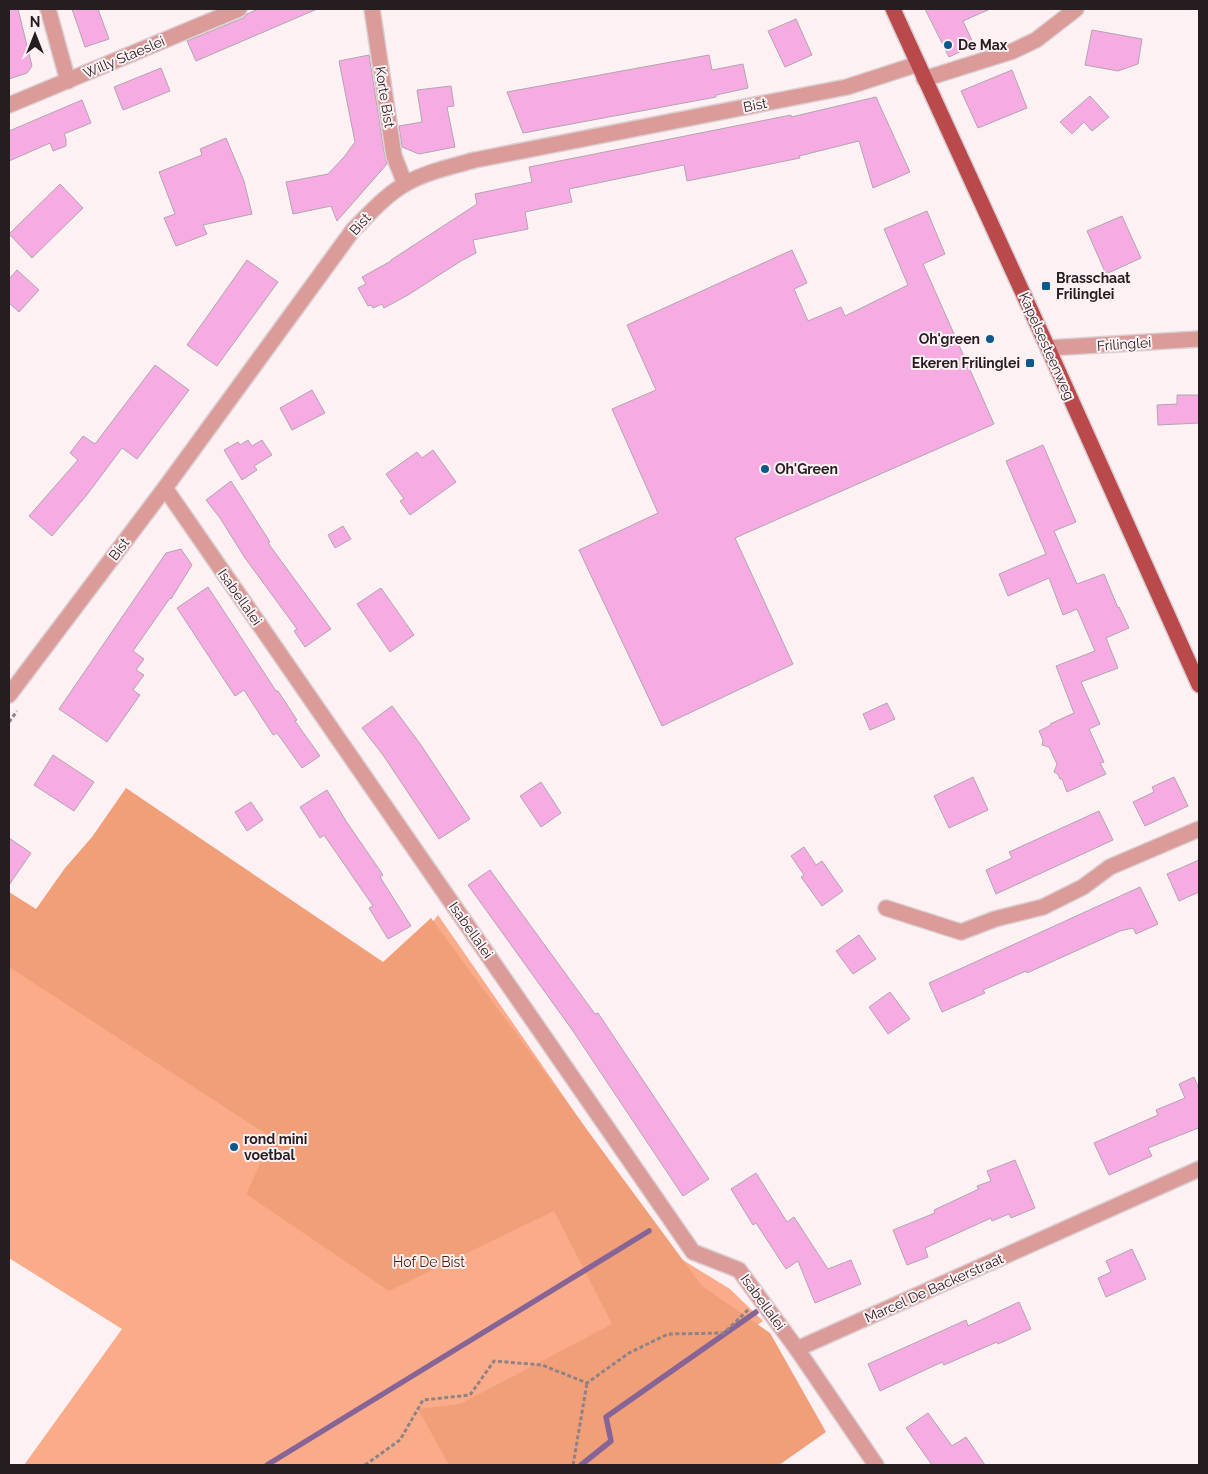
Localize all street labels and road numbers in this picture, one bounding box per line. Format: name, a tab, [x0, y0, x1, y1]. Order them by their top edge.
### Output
street label: Willy Staeslei	[81, 33, 167, 81]
street label: Korte Bist	[372, 65, 398, 129]
street label: Bist	[742, 95, 769, 115]
street label: Bist	[346, 210, 374, 238]
street label: Kapelsesteenweg	[1016, 290, 1078, 402]
street label: Frilinglei	[1096, 334, 1152, 354]
street label: Bist	[105, 534, 133, 563]
street label: Isabellalei	[215, 566, 265, 628]
street label: Isabellalei	[446, 899, 496, 961]
street label: Marcel De Backerstraat	[862, 1250, 1006, 1326]
street label: Isabellalei	[737, 1271, 789, 1333]

